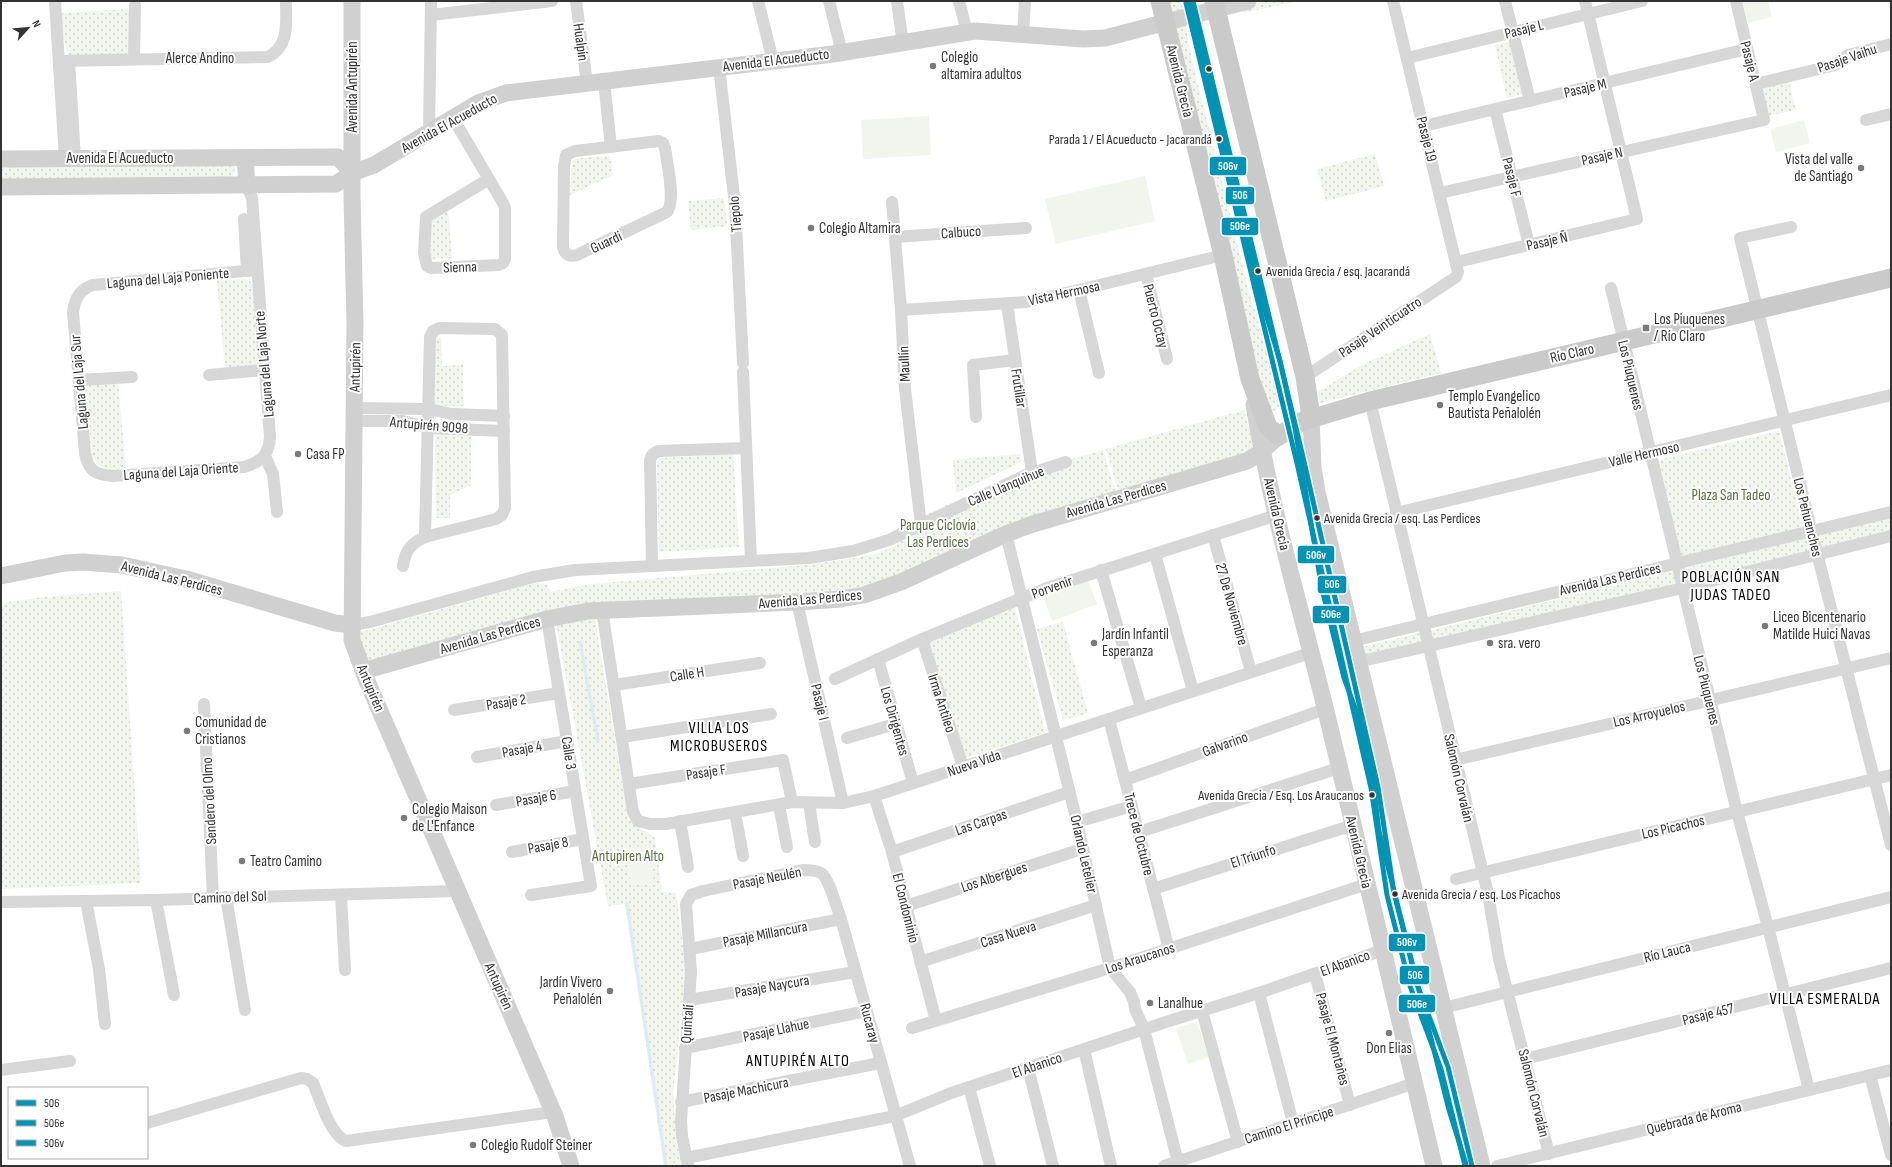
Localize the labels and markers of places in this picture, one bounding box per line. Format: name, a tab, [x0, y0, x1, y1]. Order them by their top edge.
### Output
place label: Colegio altamira adultos	[941, 48, 1022, 84]
marker: Colegio altamira adultos	[928, 61, 938, 71]
unlabelled marker	[1204, 64, 1214, 74]
place label: Parada 1 / El Acueducto - Jacarandá	[1049, 131, 1212, 148]
marker: Parada 1 / El Acueducto - Jacarandá	[1214, 134, 1224, 144]
place label: Vista del valle de Santiago	[1785, 150, 1853, 186]
marker: Vista del valle de Santiago	[1856, 163, 1866, 173]
place label: Colegio Altamira	[819, 219, 901, 238]
marker: Colegio Altamira	[806, 223, 816, 233]
place label: Avenida Grecia / esq. Jacarandá	[1265, 263, 1410, 280]
marker: Avenida Grecia / esq. Jacarandá	[1253, 266, 1263, 276]
place label: Los Piuquenes / Río Claro	[1654, 310, 1725, 346]
marker: Los Piuquenes / Río Claro	[1641, 323, 1651, 333]
place label: Templo Evangelico Bautista Peñalolén	[1448, 387, 1541, 423]
marker: Templo Evangelico Bautista Peñalolén	[1435, 400, 1445, 410]
place label: Casa FP	[306, 445, 345, 464]
marker: Casa FP	[293, 449, 303, 459]
place label: Avenida Grecia / esq. Las Perdices	[1323, 510, 1481, 527]
marker: Avenida Grecia / esq. Las Perdices	[1312, 513, 1322, 523]
place label: Liceo Bicentenario Matilde Huici Navas	[1773, 608, 1870, 644]
marker: Liceo Bicentenario Matilde Huici Navas	[1760, 621, 1770, 631]
place label: Jardín Infantil Esperanza	[1101, 625, 1169, 661]
place label: sra. vero	[1498, 634, 1540, 653]
marker: Jardín Infantil Esperanza	[1089, 638, 1099, 648]
marker: sra. vero	[1485, 638, 1495, 648]
place label: Comunidad de Cristianos	[195, 713, 266, 749]
marker: Comunidad de Cristianos	[182, 726, 192, 736]
place label: Avenida Grecia / Esq. Los Araucanos	[1197, 787, 1364, 804]
marker: Avenida Grecia / Esq. Los Araucanos	[1367, 790, 1377, 800]
place label: Colegio Maison de L'Enfance	[412, 800, 487, 836]
marker: Colegio Maison de L'Enfance	[399, 813, 409, 823]
place label: Teatro Camino	[250, 852, 322, 871]
marker: Teatro Camino	[237, 856, 247, 866]
place label: Avenida Grecia / esq. Los Picachos	[1401, 886, 1561, 903]
marker: Avenida Grecia / esq. Los Picachos	[1390, 889, 1400, 899]
place label: Jardín Vivero Peñalolén	[539, 973, 602, 1009]
marker: Jardín Vivero Peñalolén	[605, 986, 615, 996]
place label: Lanalhue	[1158, 994, 1203, 1013]
marker: Lanalhue	[1145, 998, 1155, 1008]
marker: Don Elias	[1384, 1028, 1394, 1038]
place label: Don Elias	[1366, 1039, 1412, 1058]
place label: Colegio Rudolf Steiner	[481, 1136, 593, 1155]
marker: Colegio Rudolf Steiner	[468, 1140, 478, 1150]

